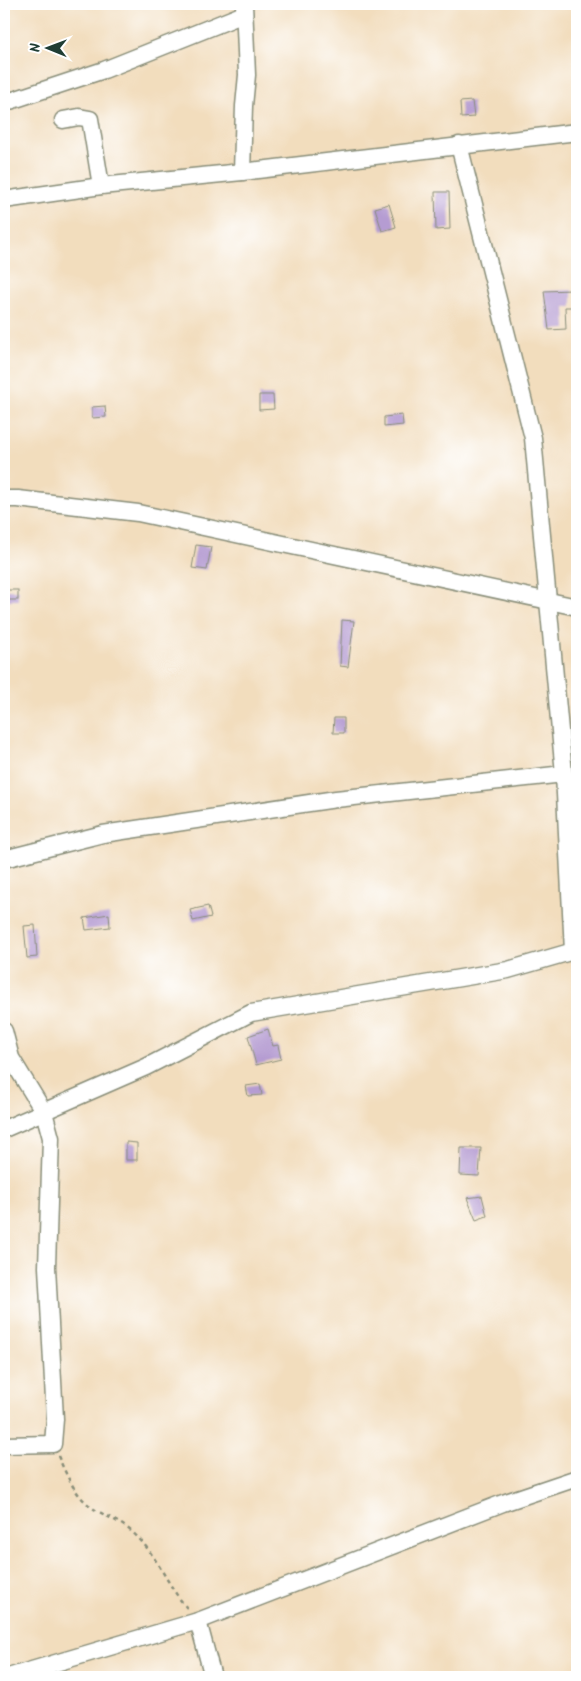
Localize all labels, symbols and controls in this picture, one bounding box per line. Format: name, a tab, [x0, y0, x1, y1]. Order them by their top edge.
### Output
north arrow	[22, 22, 72, 72]
text: N	[25, 43, 47, 52]

